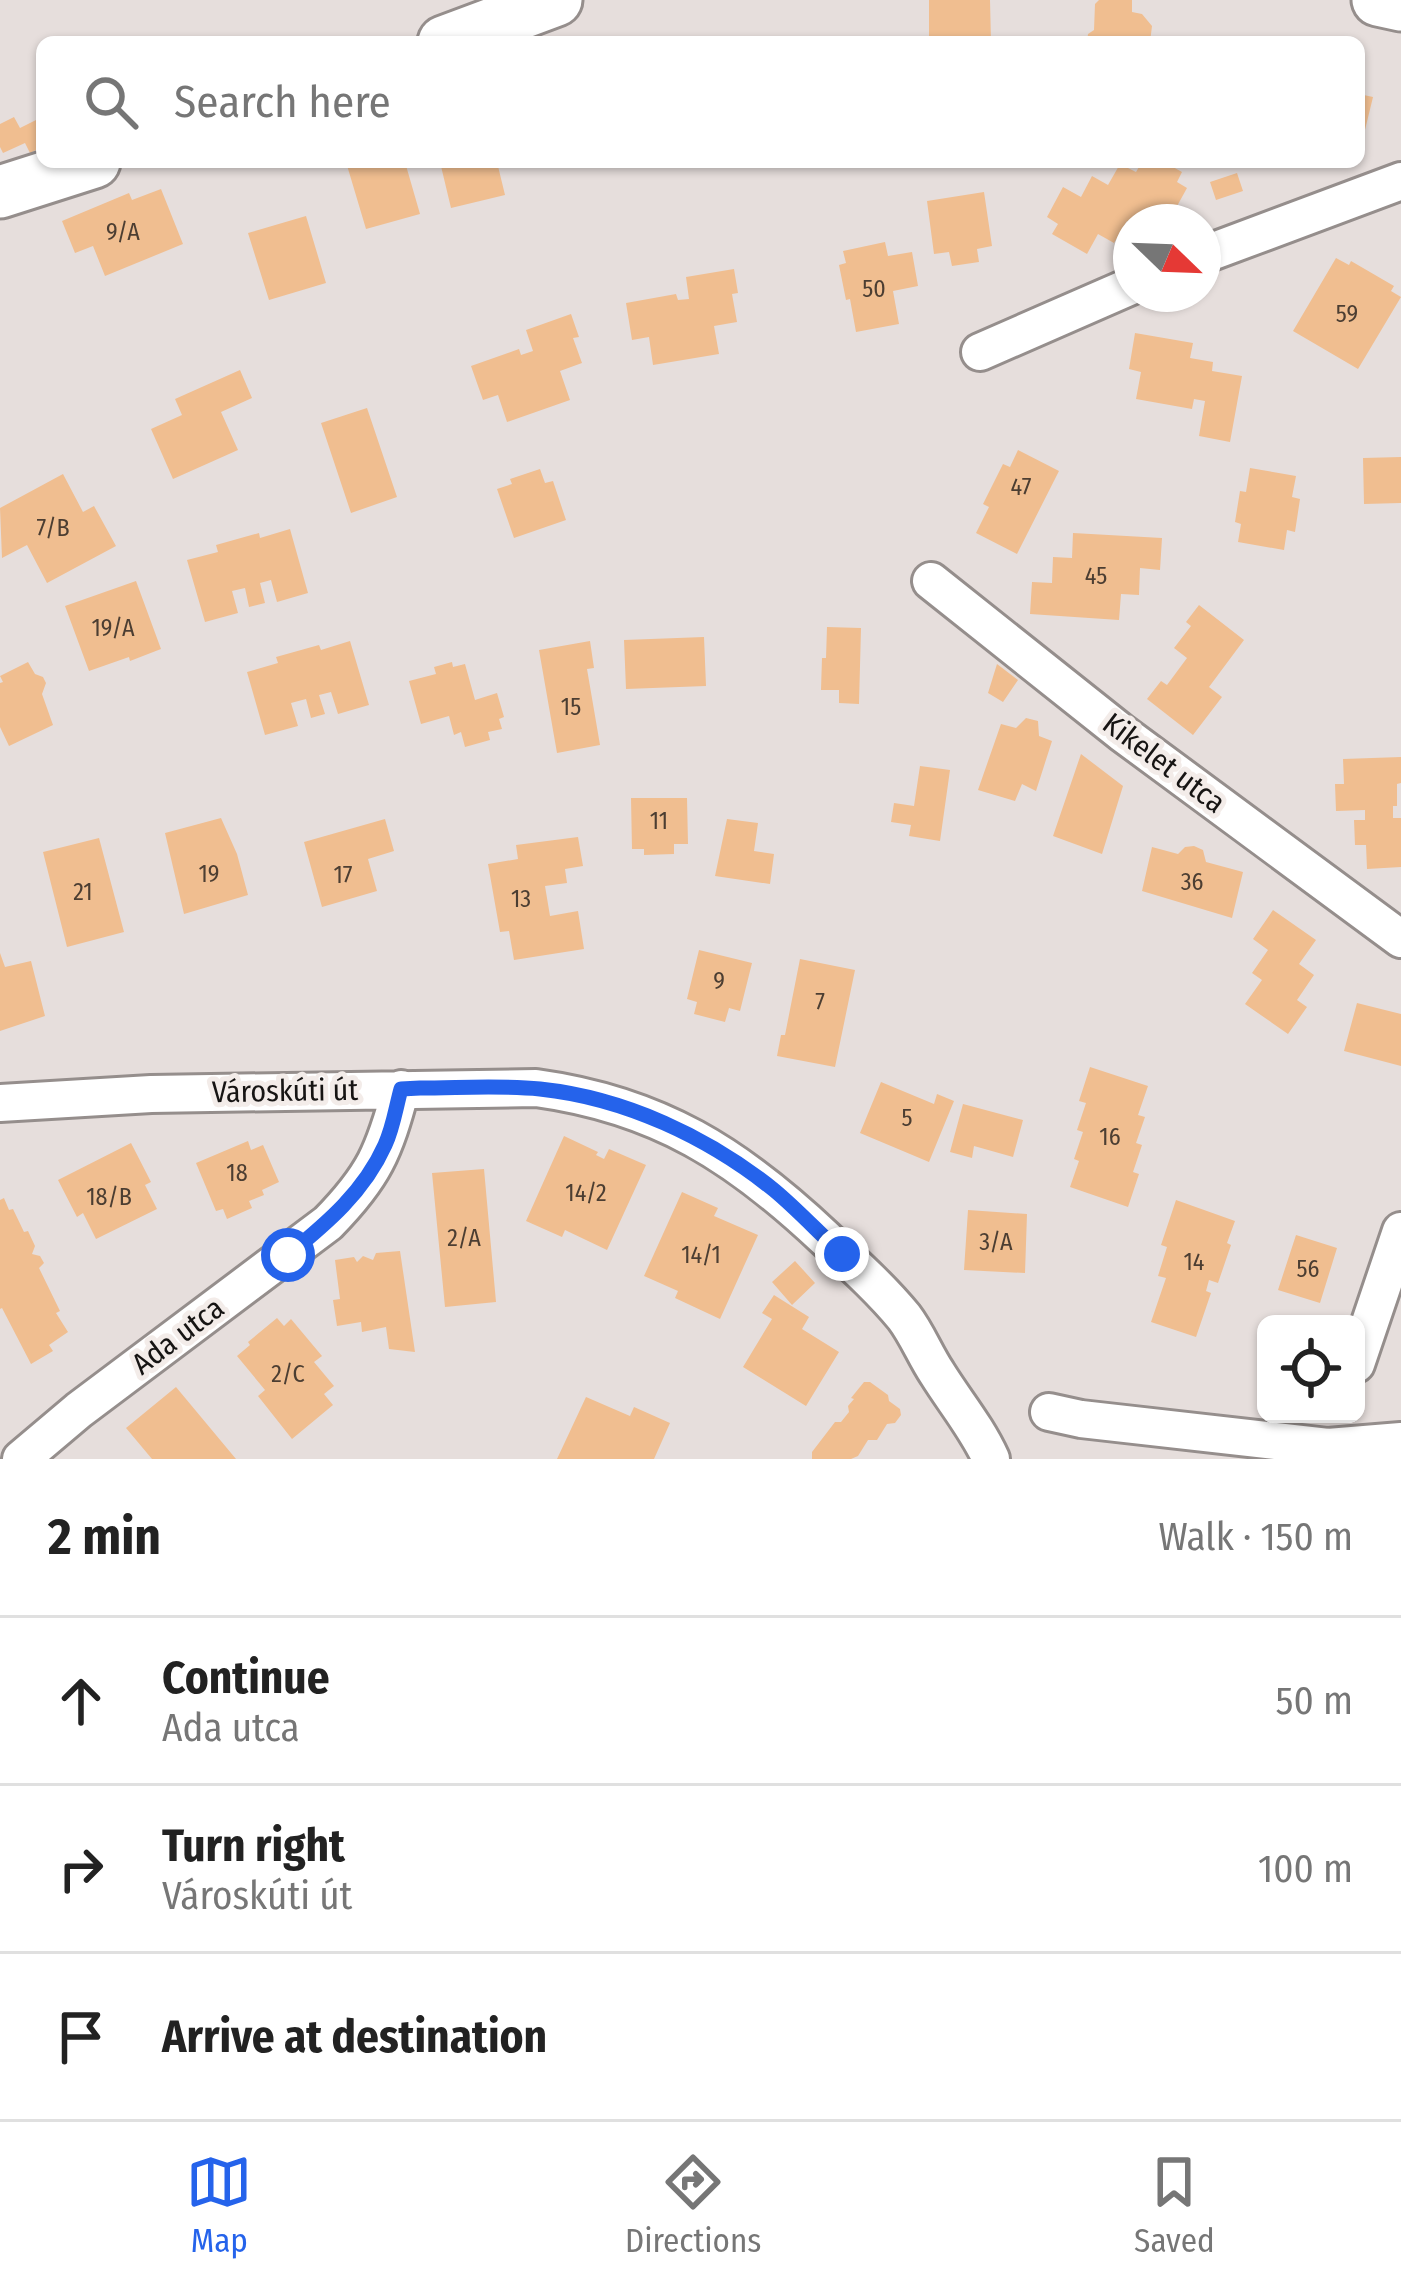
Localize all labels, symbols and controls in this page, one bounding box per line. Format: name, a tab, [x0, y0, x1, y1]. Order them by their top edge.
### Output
search box	[36, 36, 1365, 168]
icon: search	[78, 69, 144, 135]
text: Search here	[174, 75, 391, 129]
north arrow	[1113, 204, 1221, 312]
house number: 9/A	[106, 218, 140, 246]
house number: 50	[862, 275, 886, 303]
house number: 59	[1336, 300, 1358, 328]
house number: 47	[1011, 473, 1032, 501]
house number: 7/B	[36, 514, 70, 542]
house number: 45	[1085, 562, 1107, 590]
house number: 19/A	[91, 614, 135, 642]
house number: 15	[561, 693, 581, 721]
street label: Kikelet utca	[1096, 705, 1232, 821]
house number: 11	[650, 807, 668, 835]
house number: 19	[198, 860, 220, 888]
house number: 17	[333, 861, 353, 889]
house number: 36	[1181, 868, 1203, 896]
house number: 21	[73, 878, 93, 906]
house number: 13	[511, 885, 531, 913]
house number: 9	[713, 967, 725, 995]
house number: 7	[815, 988, 825, 1016]
street label: Városkúti út	[212, 1072, 359, 1110]
house number: 5	[901, 1104, 913, 1132]
house number: 16	[1099, 1123, 1121, 1151]
house number: 18	[226, 1159, 248, 1187]
house number: 14/2	[565, 1179, 607, 1207]
house number: 18/B	[86, 1183, 132, 1211]
house number: 2/A	[447, 1224, 481, 1252]
route end	[815, 1227, 869, 1281]
route start	[261, 1228, 315, 1282]
house number: 3/A	[979, 1228, 1013, 1256]
house number: 14/1	[681, 1241, 721, 1269]
house number: 14	[1184, 1248, 1204, 1276]
house number: 56	[1297, 1255, 1319, 1283]
street label: Ada utca	[125, 1290, 231, 1382]
map controls	[1257, 1315, 1365, 1423]
button: locate	[1257, 1315, 1365, 1423]
house number: 2/C	[271, 1360, 305, 1388]
text: 2 min	[48, 1506, 161, 1568]
text: Walk · 150 m	[1159, 1514, 1353, 1560]
text: Continue	[162, 1651, 330, 1705]
icon: ahead	[48, 1668, 114, 1734]
text: 50 m	[1276, 1678, 1353, 1724]
text: Ada utca	[162, 1705, 300, 1751]
text: Turn right	[162, 1819, 345, 1873]
icon: right	[48, 1836, 114, 1902]
text: 100 m	[1258, 1846, 1353, 1892]
text: Városkúti út	[162, 1873, 352, 1919]
icon: arrive	[48, 2004, 114, 2070]
text: Arrive at destination	[162, 2010, 547, 2064]
tab: Map	[186, 2149, 252, 2261]
tab: Directions	[625, 2149, 761, 2261]
tab: Saved	[1134, 2149, 1215, 2261]

